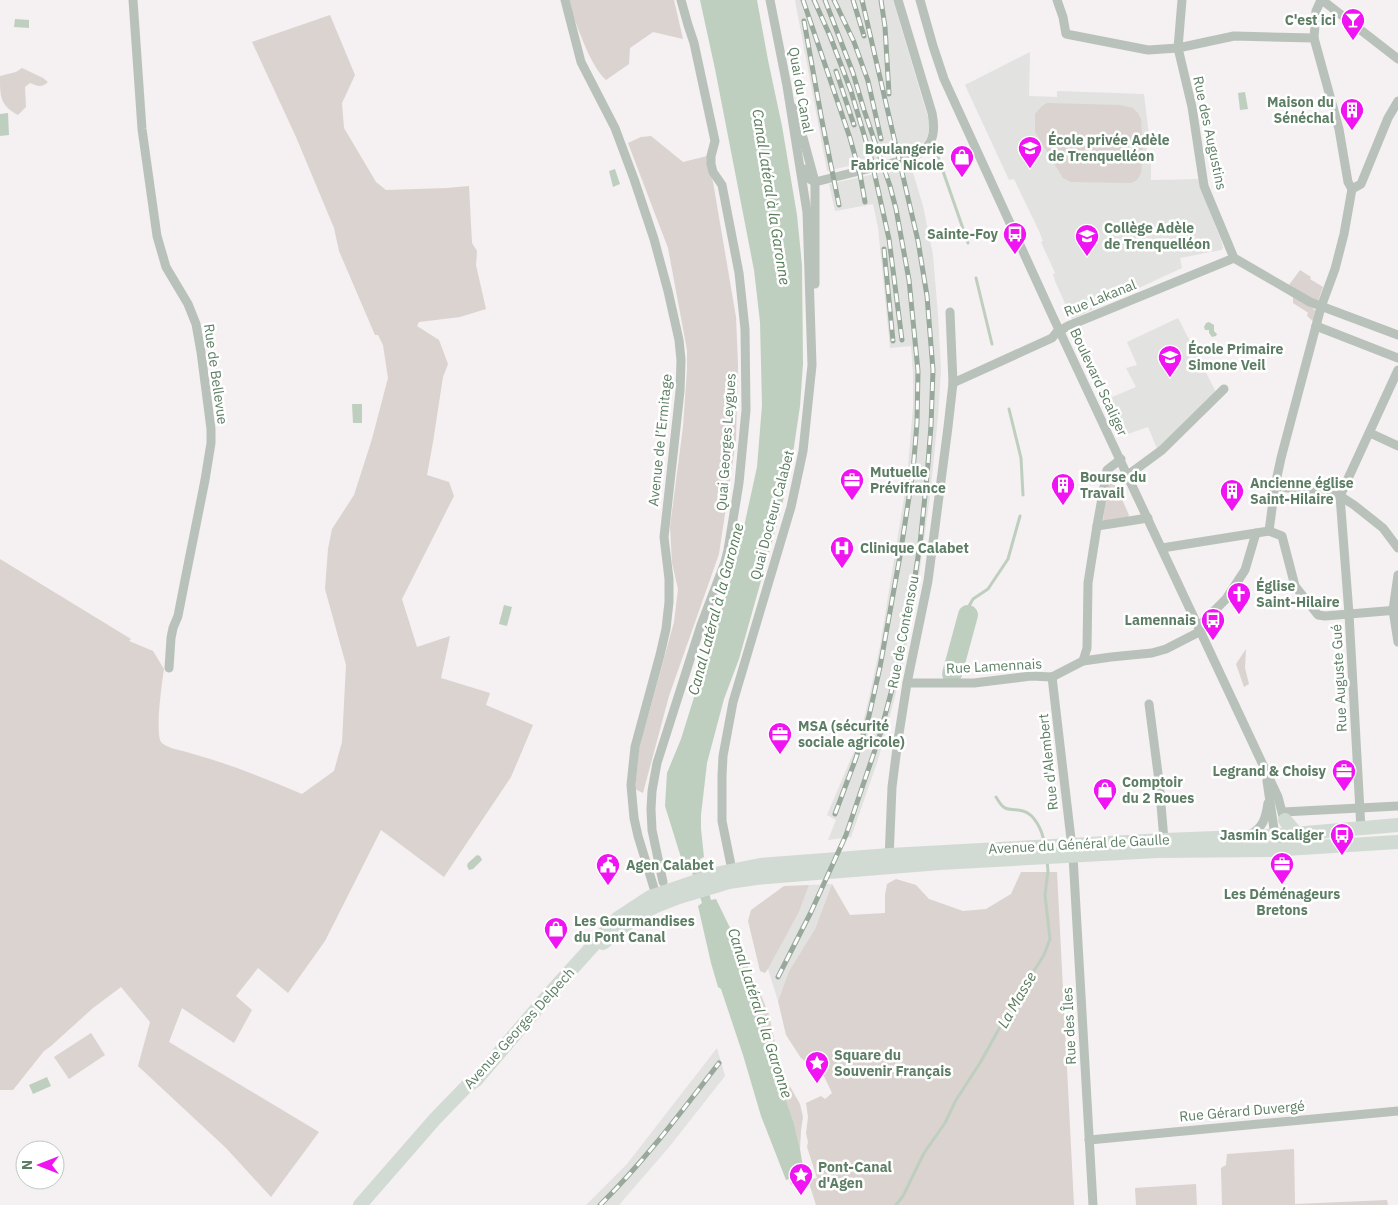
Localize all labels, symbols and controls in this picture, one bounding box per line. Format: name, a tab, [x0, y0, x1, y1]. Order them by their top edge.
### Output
bar icon: C'est ici	[1340, 7, 1366, 41]
place label: C'est ici	[1285, 11, 1336, 29]
street label: Quai du Canal	[785, 46, 817, 135]
street label: Rue des Augustins	[1189, 74, 1231, 192]
place label: Maison du Sénéchal	[1267, 93, 1334, 127]
building icon: Maison du Sénéchal	[1339, 97, 1365, 131]
water label: Canal Latéral à la Garonne	[748, 108, 795, 286]
place label: École privée Adèle de Trenquelléon	[1048, 130, 1170, 165]
school or university icon: École privée Adèle de Trenquelléon	[1017, 135, 1043, 169]
place label: Boulangerie Fabrice Nicole	[851, 140, 944, 174]
shop icon: Boulangerie Fabrice Nicole	[949, 144, 975, 178]
place label: Collège Adèle de Trenquelléon	[1104, 219, 1210, 253]
bus stop icon: Sainte-Foy	[1002, 221, 1028, 255]
school or university icon: Collège Adèle de Trenquelléon	[1074, 223, 1100, 257]
place label: Sainte-Foy	[927, 225, 999, 243]
street label: Rue Lakanal	[1061, 275, 1139, 321]
street label: Rue de Bellevue	[200, 322, 232, 426]
street label: Boulevard Scaliger	[1066, 325, 1132, 439]
place label: École Primaire Simone Veil	[1188, 339, 1284, 374]
school or university icon: École Primaire Simone Veil	[1157, 344, 1183, 378]
street label: Quai Georges Leygues	[712, 372, 740, 512]
street label: Avenue de l’Ermitage	[644, 373, 676, 507]
street label: Quai Docteur Calabet	[746, 448, 798, 582]
place label: Mutuelle Prévifrance	[870, 463, 946, 497]
office icon: Mutuelle Prévifrance	[839, 467, 865, 501]
place label: Bourse du Travail	[1080, 468, 1146, 502]
building icon: Bourse du Travail	[1050, 472, 1076, 506]
place label: Ancienne église Saint-Hilaire	[1250, 474, 1354, 508]
building icon: Ancienne église Saint-Hilaire	[1219, 478, 1245, 512]
water label: Canal Latéral à la Garonne	[683, 520, 748, 697]
hospital icon: Clinique Calabet	[829, 535, 855, 569]
place label: Clinique Calabet	[860, 539, 969, 557]
street label: Rue de Contensou	[883, 574, 923, 690]
place label: Église Saint-Hilaire	[1256, 576, 1340, 611]
church icon: Église Saint-Hilaire	[1226, 581, 1252, 615]
bus stop icon: Lamennais	[1200, 607, 1226, 641]
place label: Lamennais	[1124, 611, 1196, 629]
street label: Rue Auguste Gué	[1327, 623, 1351, 732]
street label: Rue Lamennais	[946, 654, 1043, 677]
street label: Rue d'Alembert	[1034, 713, 1062, 811]
place label: MSA (sécurité sociale agricole)	[798, 717, 905, 751]
office icon: MSA (sécurité sociale agricole)	[767, 721, 793, 755]
office icon: Legrand & Choisy	[1331, 758, 1357, 792]
place label: Legrand & Choisy	[1212, 762, 1327, 780]
place label: Comptoir du 2 Roues	[1122, 773, 1194, 807]
shop icon: Comptoir du 2 Roues	[1092, 777, 1118, 811]
bus stop icon: Jasmin Scaliger	[1329, 822, 1355, 856]
place label: Jasmin Scaliger	[1220, 826, 1324, 844]
street label: Avenue du Général de Gaulle	[988, 830, 1170, 858]
office icon: Les Déménageurs Bretons	[1269, 851, 1295, 885]
public building icon: Agen Calabet	[595, 852, 621, 886]
place label: Agen Calabet	[626, 856, 714, 874]
place label: Les Déménageurs Bretons	[1224, 885, 1340, 919]
place label: Les Gourmandises du Pont Canal	[574, 912, 695, 946]
shop icon: Les Gourmandises du Pont Canal	[543, 916, 569, 950]
water label: Canal Latéral à la Garonne	[724, 925, 797, 1101]
street label: Avenue Georges Delpech	[460, 964, 578, 1092]
water label: La Masse	[993, 968, 1040, 1031]
street label: Rue des Îles	[1058, 987, 1080, 1065]
place label: Square du Souvenir Français	[834, 1046, 951, 1080]
place icon: Square du Souvenir Français	[804, 1050, 830, 1084]
street label: Rue Gérard Duvergé	[1178, 1097, 1306, 1125]
north arrow	[15, 1140, 65, 1190]
place label: Pont-Canal d'Agen	[818, 1158, 892, 1192]
text: N	[18, 1160, 36, 1170]
place icon: Pont-Canal d'Agen	[788, 1162, 814, 1196]

